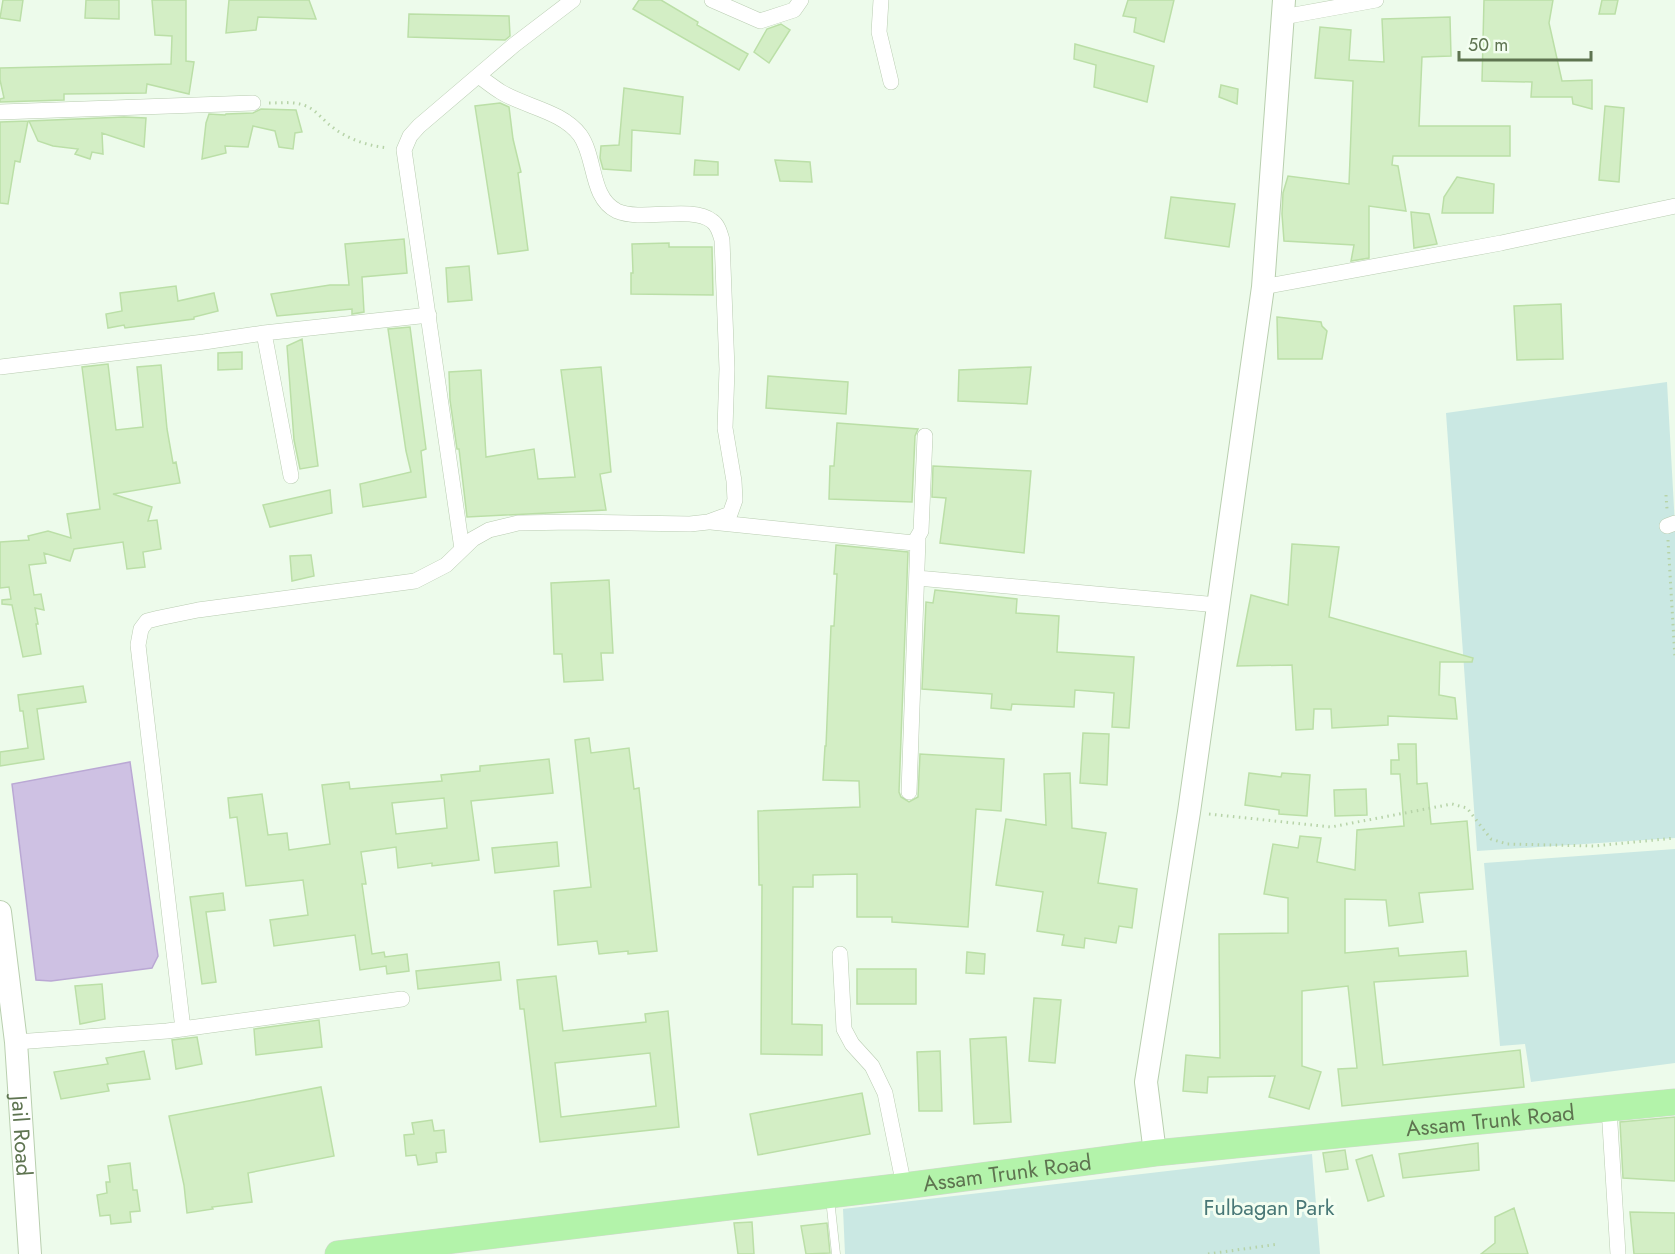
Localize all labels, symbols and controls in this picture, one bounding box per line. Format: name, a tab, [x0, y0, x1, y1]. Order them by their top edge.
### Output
scale bar	[1459, 24, 1591, 62]
text: 50 m	[1468, 32, 1508, 58]
street label: Jail Road	[3, 1091, 41, 1177]
street label: Assam Trunk Road	[1404, 1096, 1576, 1144]
street label: Assam Trunk Road	[921, 1146, 1093, 1199]
park label: Fulbagan Park	[1204, 1191, 1335, 1223]

